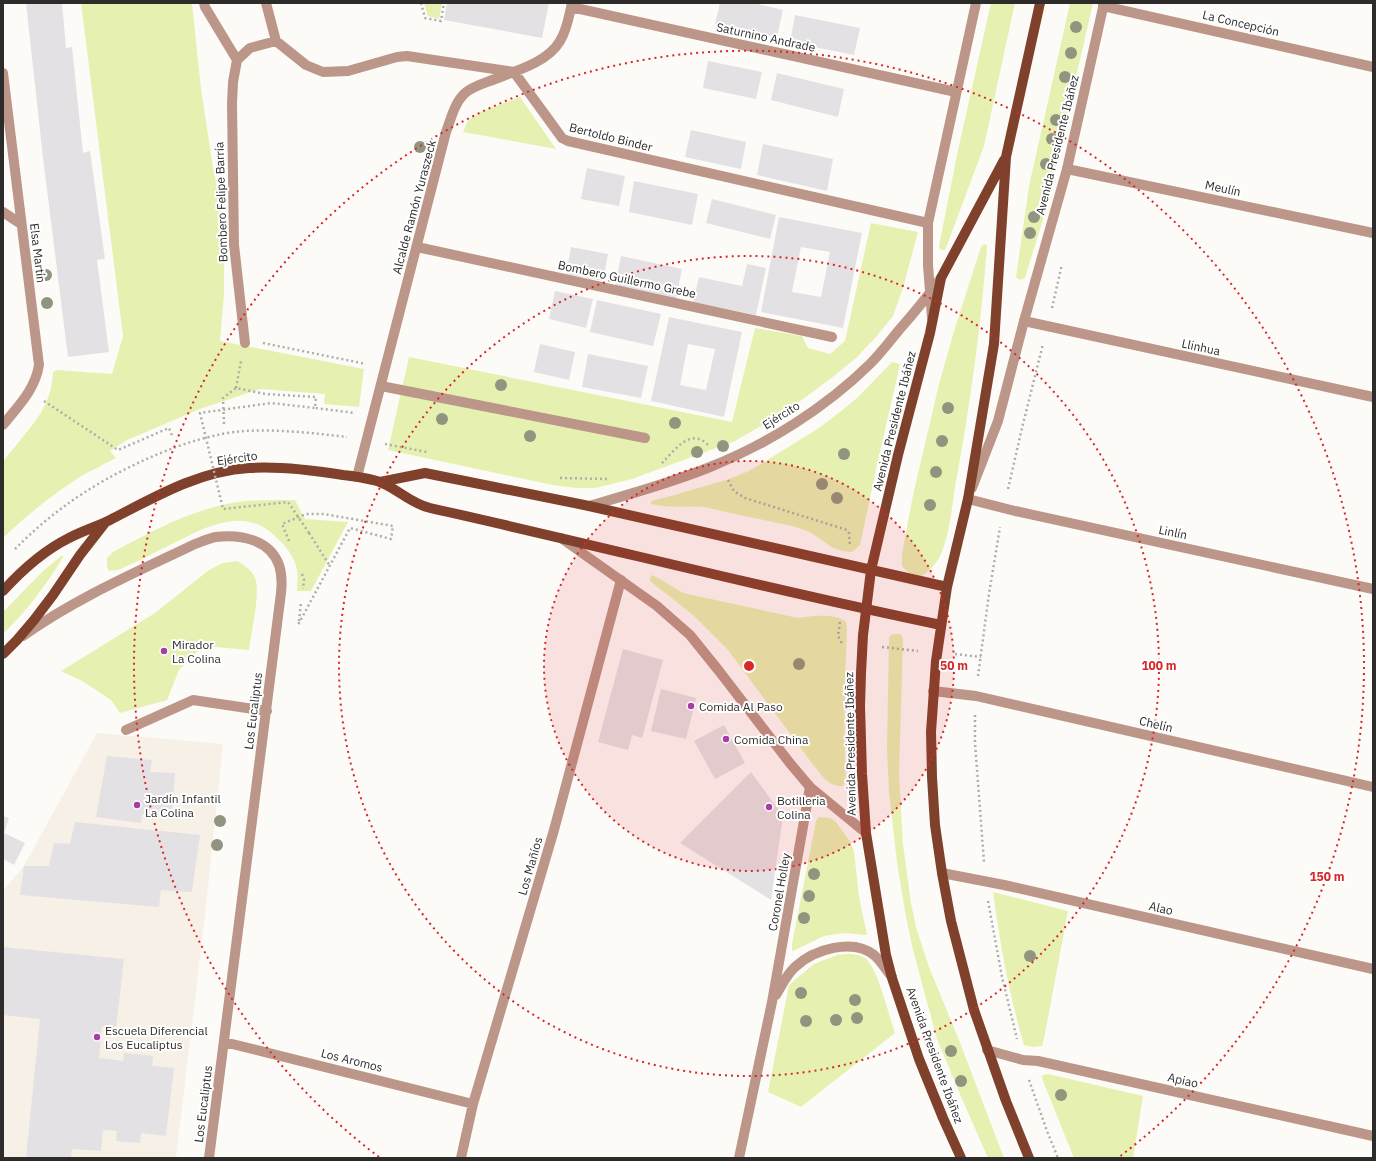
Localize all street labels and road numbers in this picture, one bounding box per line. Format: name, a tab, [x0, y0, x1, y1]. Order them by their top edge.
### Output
street label: La Concepción	[1201, 7, 1281, 39]
street label: Saturnino Andrade	[715, 19, 817, 55]
street label: Avenida Presidente Ibáñez	[1032, 73, 1082, 217]
street label: Bertoldo Binder	[568, 119, 655, 155]
street label: Alcalde Ramón Yuraszeck	[389, 138, 439, 276]
street label: Bombero Felipe Barría	[211, 141, 231, 263]
street label: Meulín	[1204, 177, 1242, 199]
street label: Elsa Martín	[27, 222, 49, 284]
street label: Bombero Guillermo Grebe	[557, 257, 698, 301]
street label: Llinhua	[1180, 336, 1222, 359]
street label: Avenida Presidente Ibáñez	[869, 349, 919, 493]
street label: Ejército	[760, 398, 803, 432]
street label: Ejército	[216, 448, 259, 468]
street label: Linlín	[1157, 522, 1189, 542]
street label: Los Eucaliptus	[241, 671, 265, 750]
street label: Avenida Presidente Ibáñez	[841, 672, 859, 816]
street label: Chelín	[1138, 713, 1174, 735]
street label: Los Mañíos	[515, 835, 545, 897]
street label: Coronel Holley	[765, 852, 793, 932]
street label: Alao	[1148, 898, 1175, 918]
street label: Avenida Presidente Ibáñez	[903, 985, 967, 1126]
street label: Los Aromos	[320, 1045, 385, 1075]
street label: Los Eucaliptus	[191, 1064, 215, 1143]
street label: Apiao	[1166, 1069, 1200, 1091]

